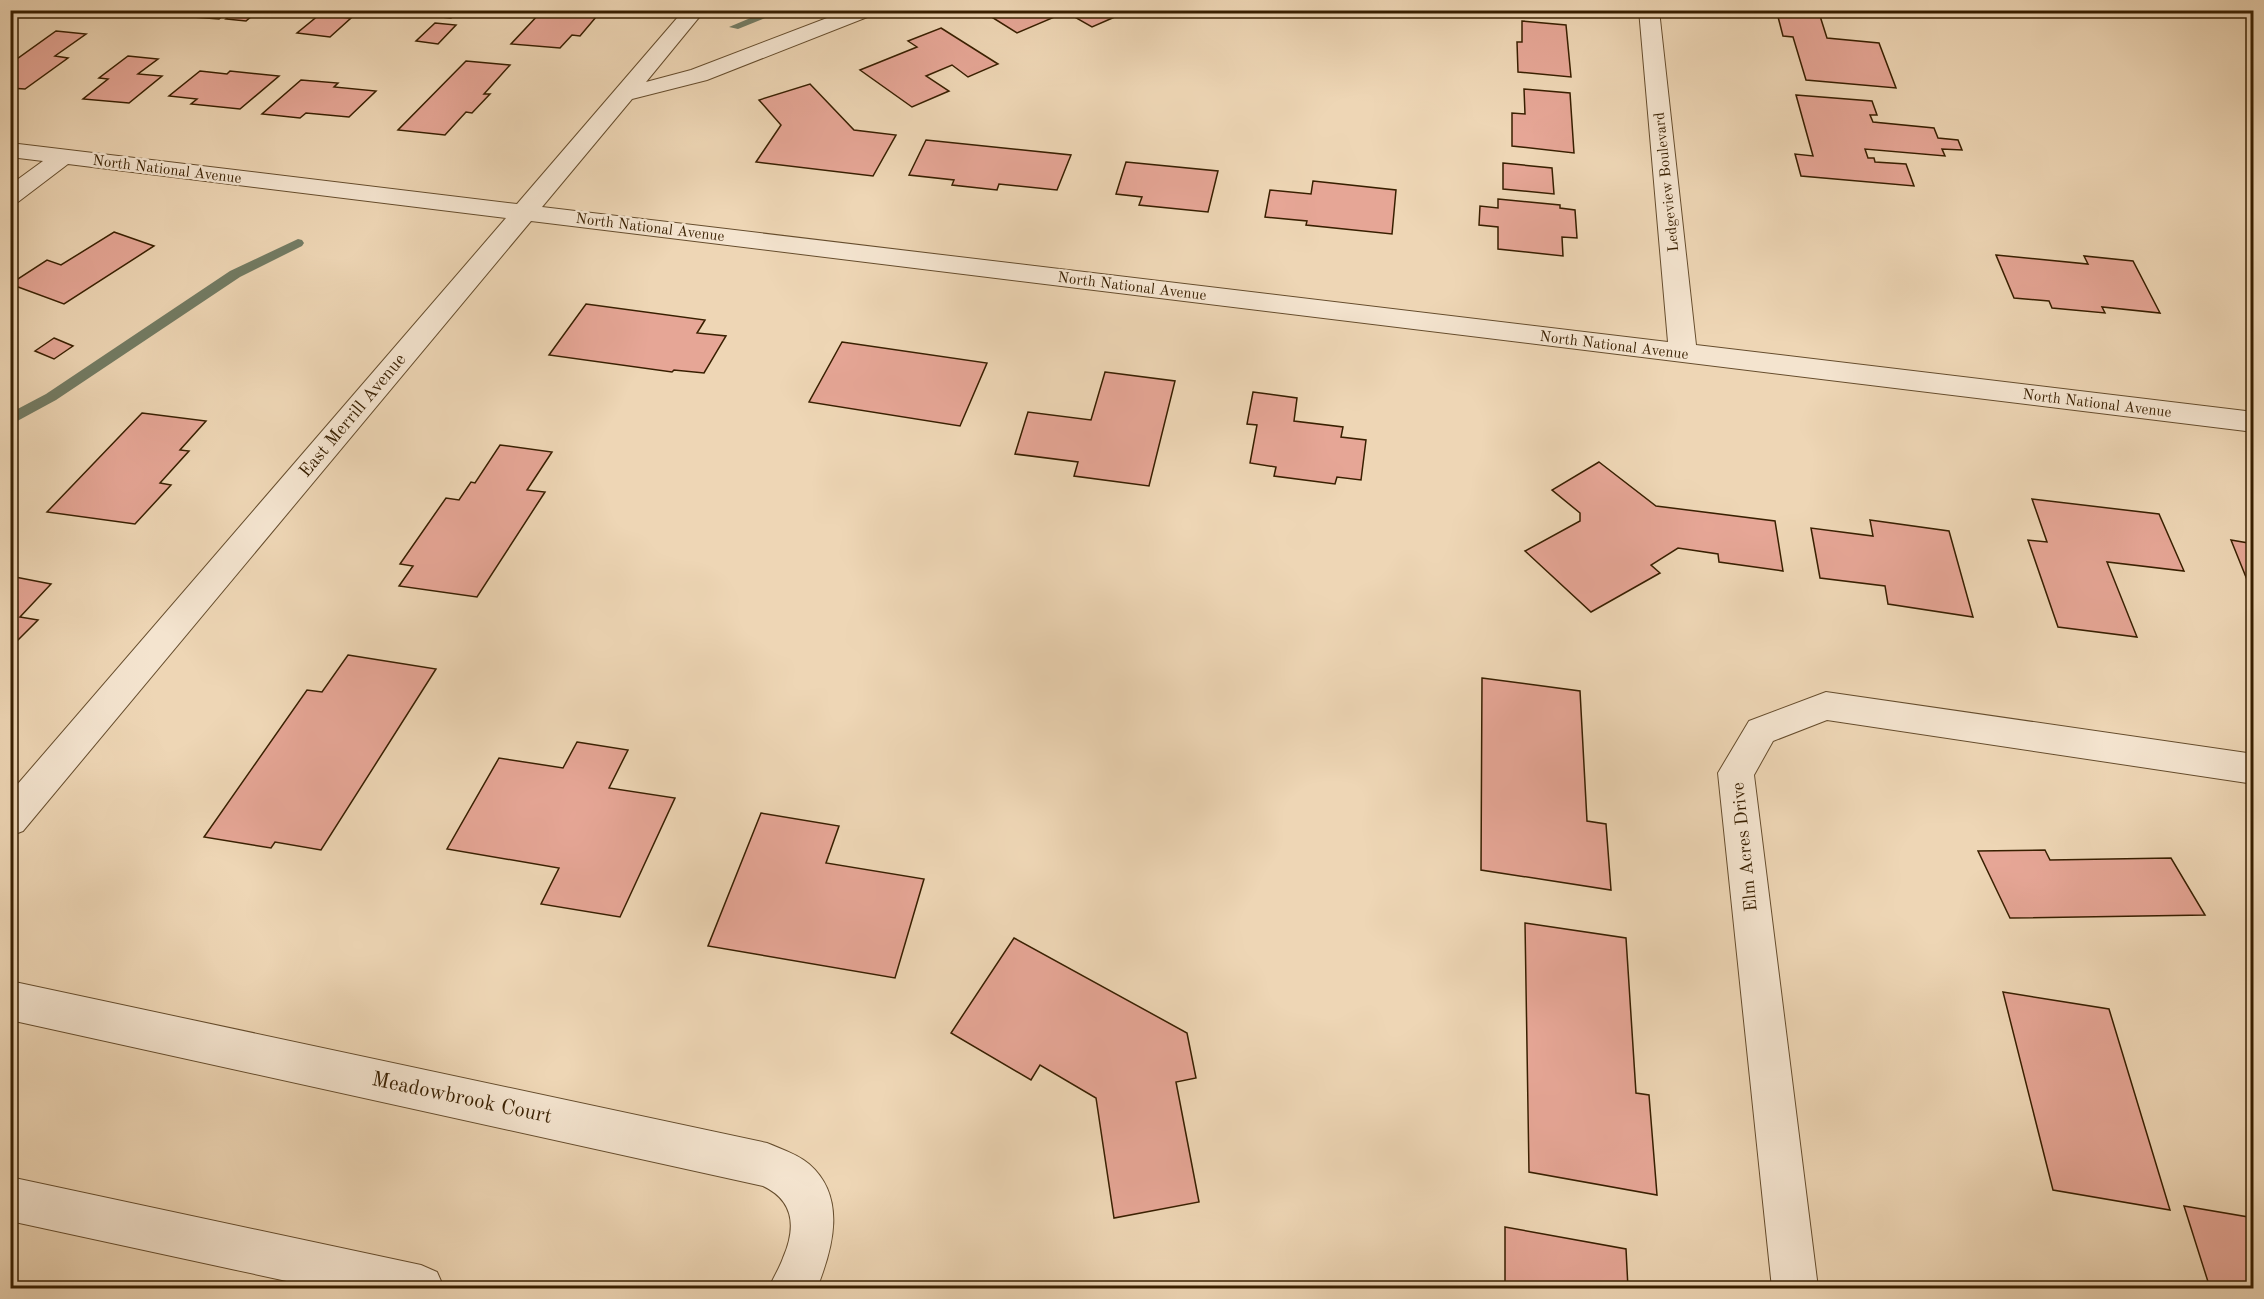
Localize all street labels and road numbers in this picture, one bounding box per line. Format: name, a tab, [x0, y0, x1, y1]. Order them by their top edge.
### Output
street label: Ledgeview Boulevard	[1653, 111, 1682, 252]
street label: North National Avenue	[92, 154, 242, 187]
street label: North National Avenue	[575, 212, 725, 245]
street label: North National Avenue	[1057, 271, 1207, 304]
street label: North National Avenue	[1539, 330, 1689, 363]
street label: East Merrill Avenue	[296, 350, 410, 481]
street label: North National Avenue	[2022, 388, 2172, 421]
street label: Elm Acres Drive	[1729, 781, 1761, 912]
street label: Meadowbrook Court	[370, 1069, 554, 1128]

